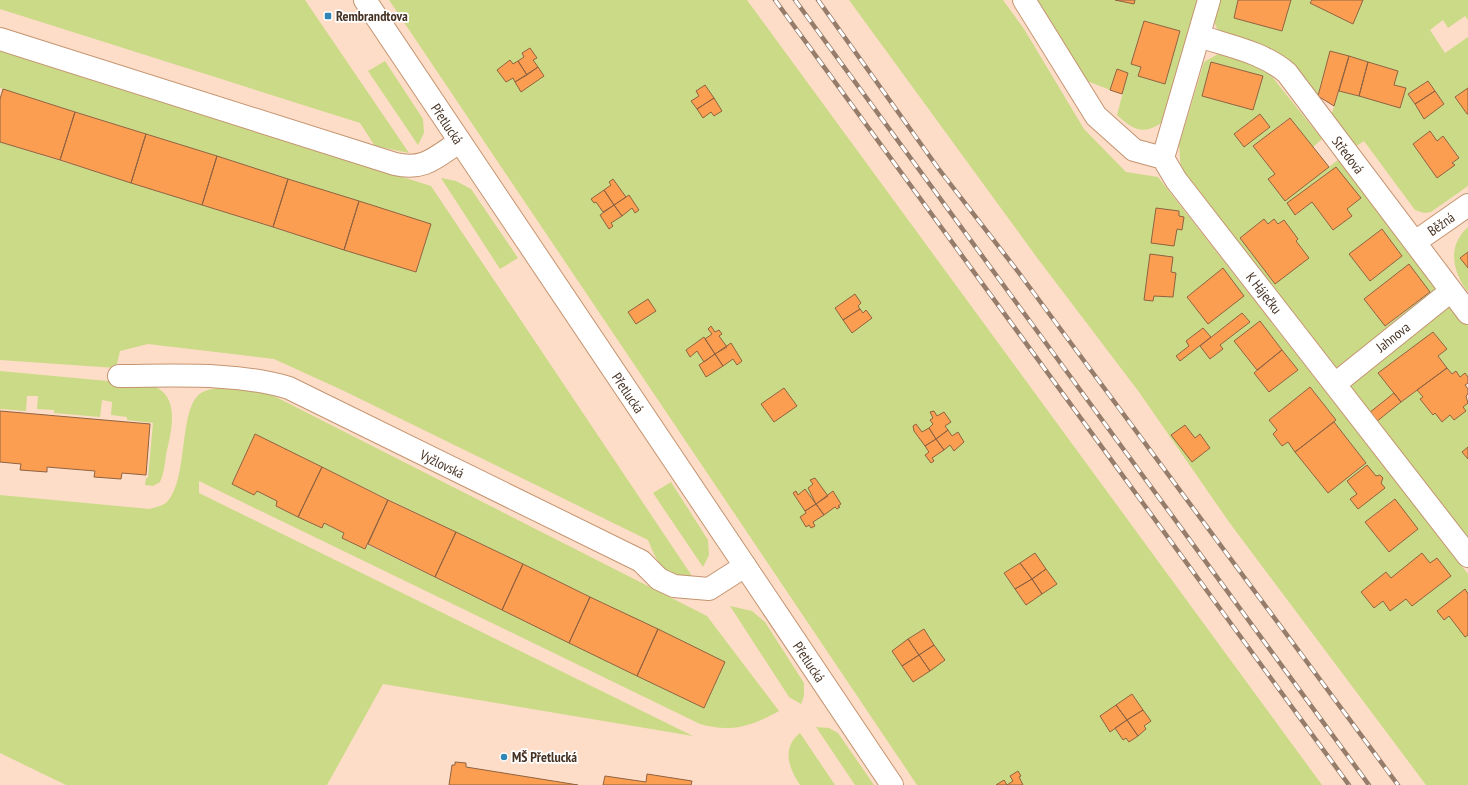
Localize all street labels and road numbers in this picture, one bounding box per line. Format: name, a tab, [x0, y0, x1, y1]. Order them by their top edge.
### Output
street label: Přetlucká	[427, 100, 467, 148]
street label: Středová	[1328, 133, 1368, 177]
street label: Běžná	[1424, 208, 1458, 240]
street label: K Háječku	[1242, 269, 1286, 317]
street label: Jahnova	[1372, 318, 1414, 356]
street label: Přetlucká	[608, 369, 648, 417]
street label: Vyžlovská	[416, 445, 467, 482]
street label: Přetlucká	[789, 638, 829, 686]

